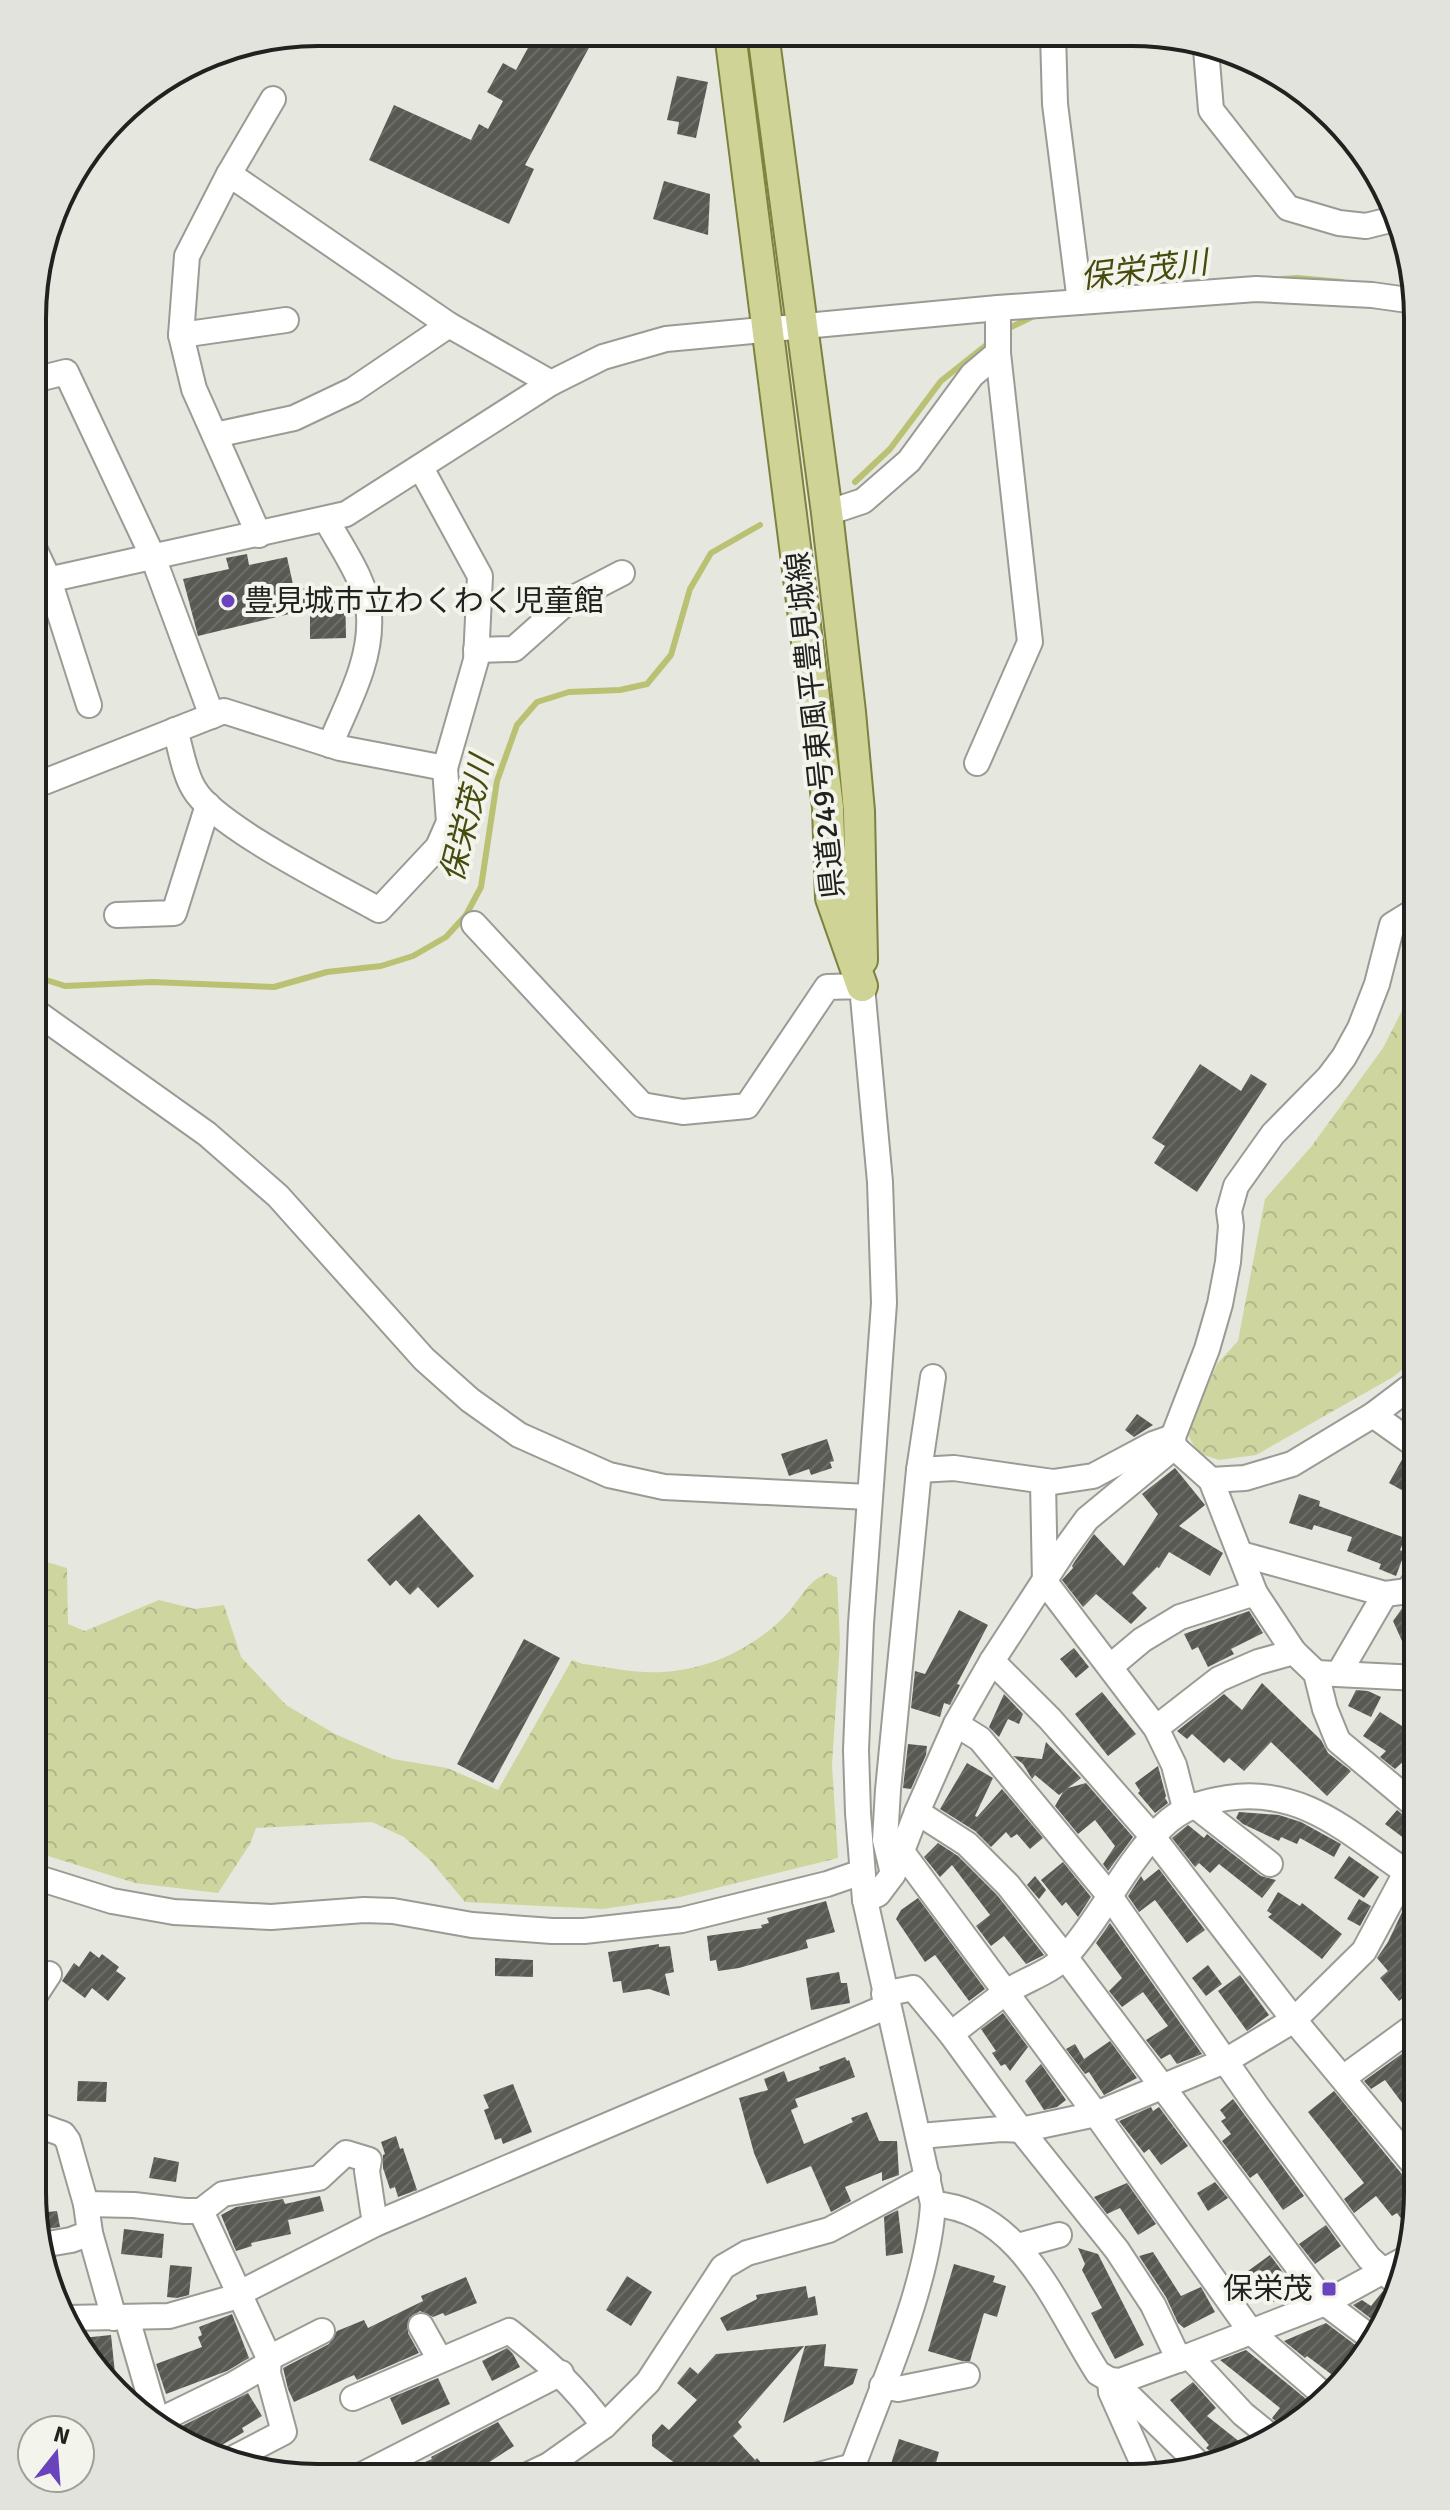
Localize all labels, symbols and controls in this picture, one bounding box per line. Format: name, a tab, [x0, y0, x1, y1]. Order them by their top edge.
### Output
water label: 保栄茂川	[1078, 242, 1213, 297]
street label: 県道249号東風平豊見城線	[779, 550, 853, 900]
place label: 豊見城市立わくわく児童館	[244, 583, 604, 620]
marker: 豊見城市立わくわく児童館	[219, 592, 237, 610]
water label: 保栄茂川	[433, 749, 502, 886]
place label: 保栄茂	[1223, 2271, 1313, 2308]
marker: 保栄茂	[1320, 2280, 1338, 2298]
north arrow	[16, 2414, 96, 2494]
text: N	[50, 2420, 73, 2451]

